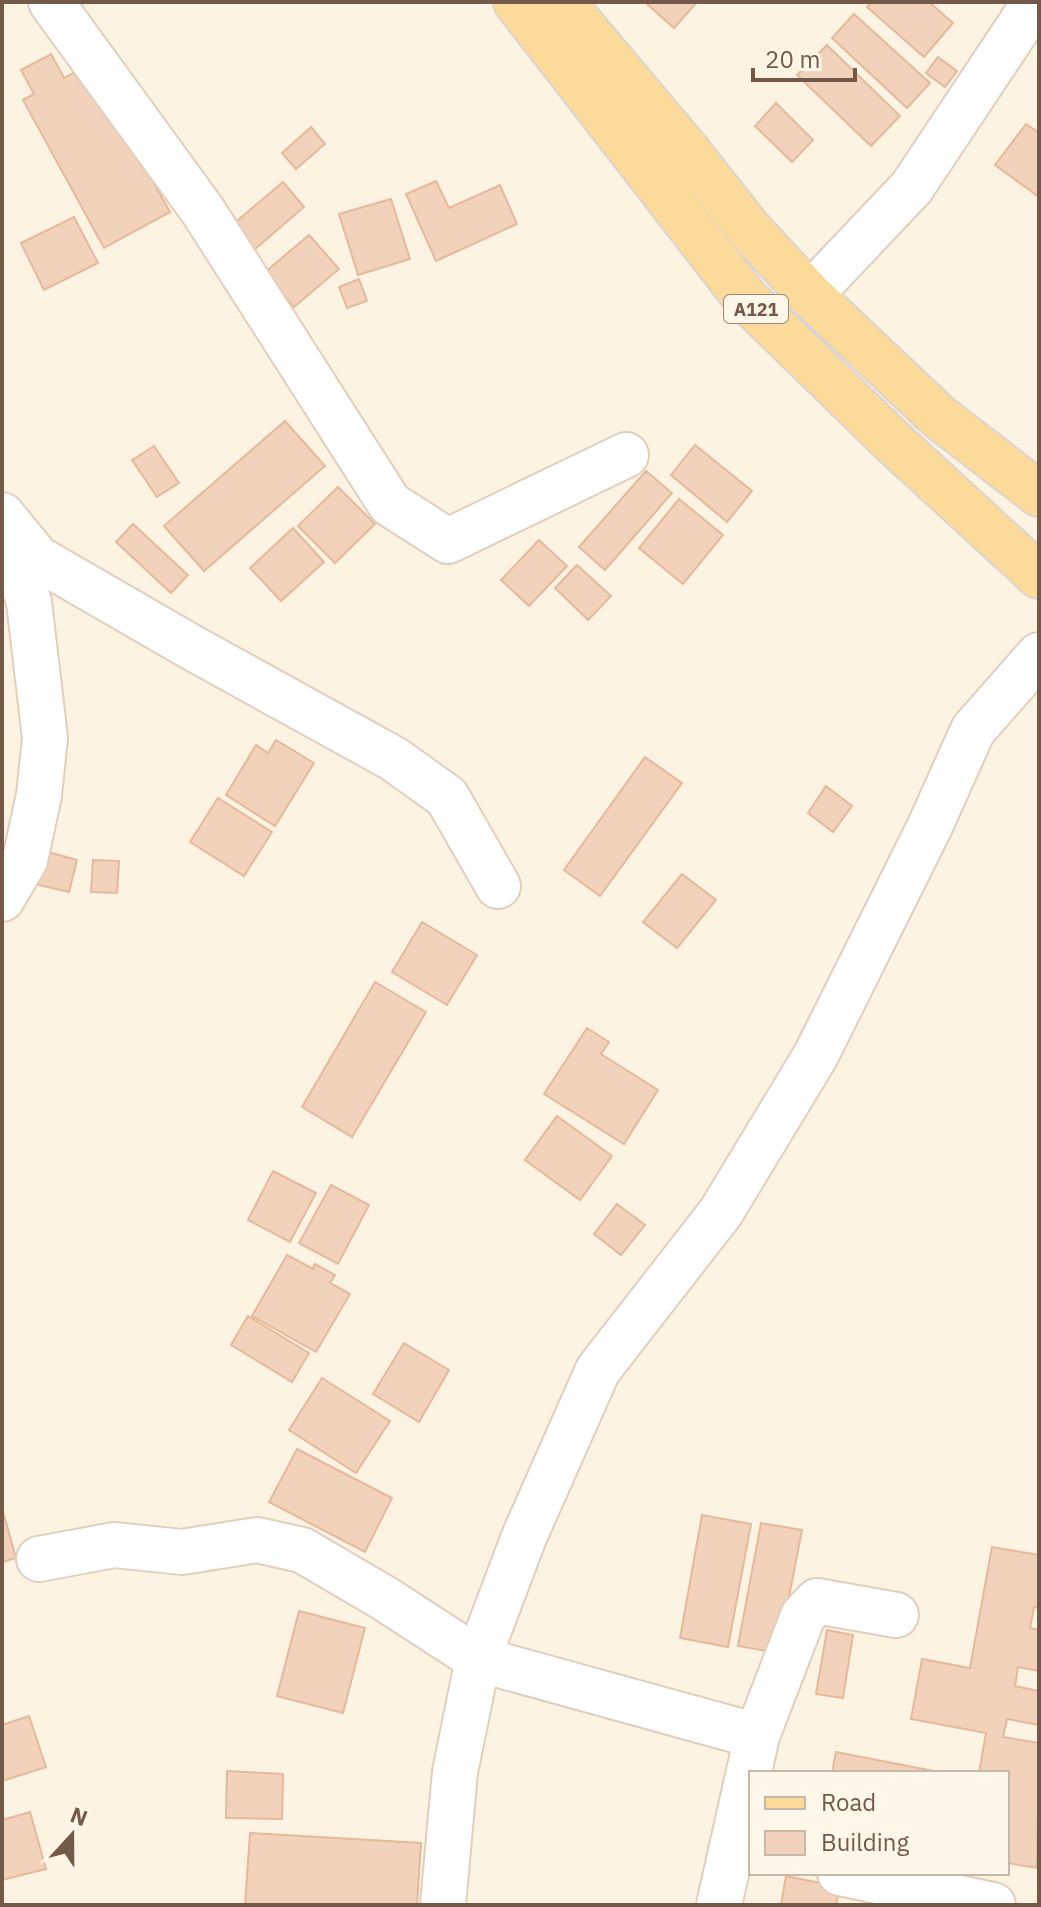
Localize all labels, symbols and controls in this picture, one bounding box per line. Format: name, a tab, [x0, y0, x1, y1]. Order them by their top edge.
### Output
scale bar	[753, 32, 855, 82]
text: 20 m	[765, 43, 820, 75]
road number: A121	[724, 295, 788, 323]
legend	[749, 1771, 1009, 1875]
text: Road	[821, 1786, 876, 1818]
north arrow	[32, 1795, 112, 1875]
text: N	[67, 1799, 92, 1832]
text: Building	[821, 1826, 909, 1858]

